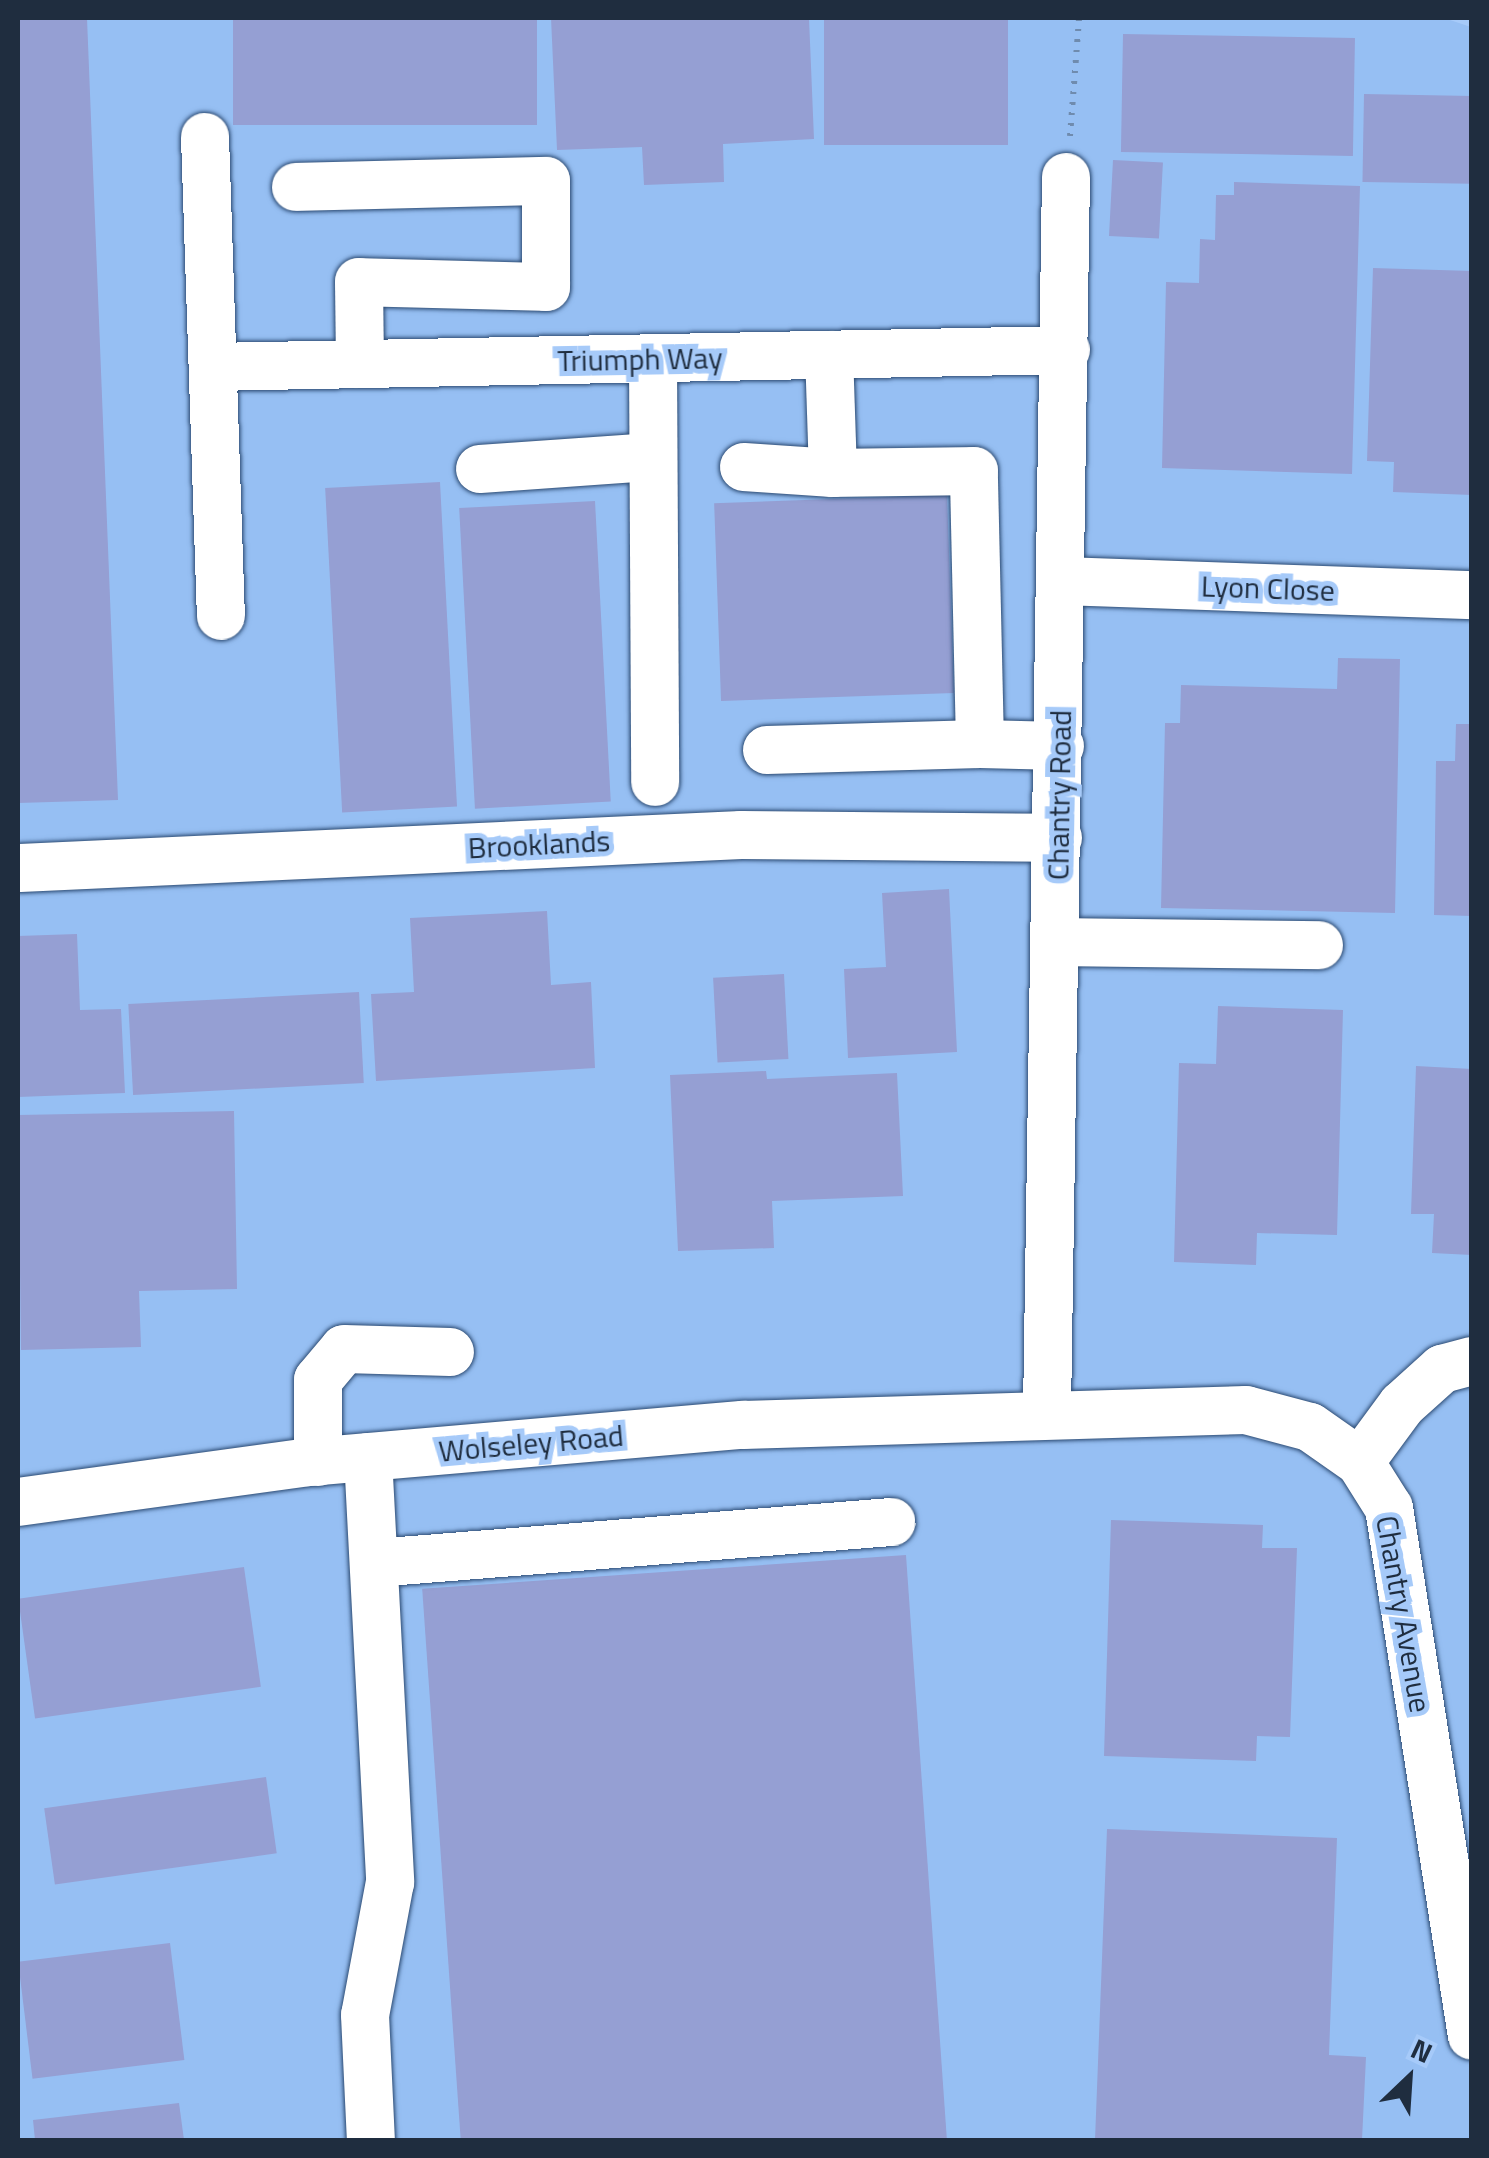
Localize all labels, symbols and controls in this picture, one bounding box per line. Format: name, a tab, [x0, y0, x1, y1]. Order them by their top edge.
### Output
street label: Triumph Way	[557, 340, 723, 378]
street label: Lyon Close	[1200, 568, 1336, 608]
street label: Chantry Road	[1040, 709, 1078, 881]
street label: Brooklands	[467, 822, 611, 866]
street label: Wolseley Road	[437, 1417, 625, 1469]
street label: Chantry Avenue	[1369, 1513, 1439, 1715]
text: N	[1404, 2027, 1440, 2074]
north arrow	[1359, 2028, 1459, 2128]

